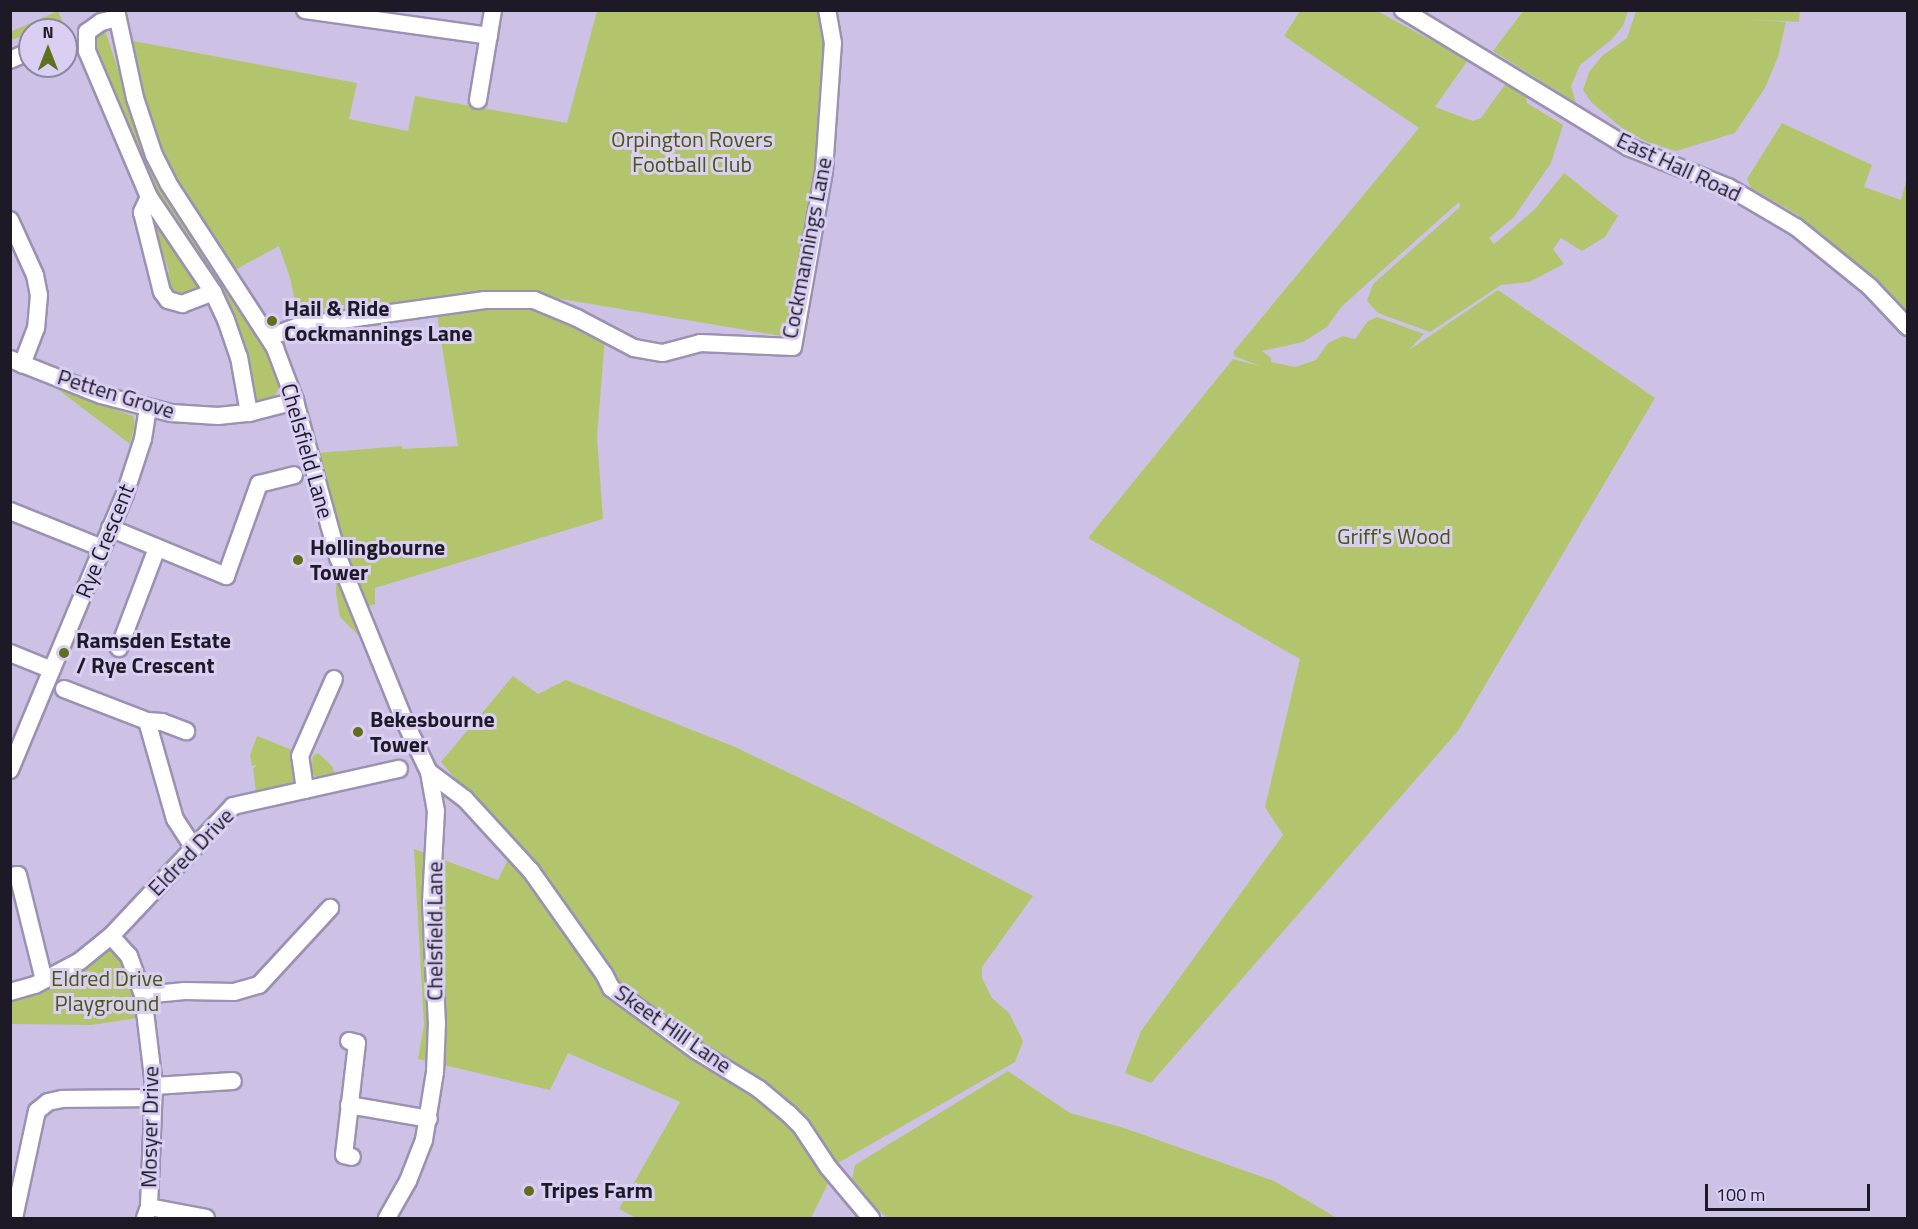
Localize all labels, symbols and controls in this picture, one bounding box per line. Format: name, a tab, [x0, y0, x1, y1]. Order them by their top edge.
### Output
north arrow	[18, 18, 78, 78]
text: N	[42, 20, 54, 44]
park label: Orpington Rovers Football Club	[611, 126, 773, 178]
street label: East Hall Road	[1612, 127, 1746, 207]
street label: Cockmannings Lane	[776, 155, 838, 341]
place label: Hail & Ride Cockmannings Lane	[284, 295, 472, 346]
marker: Hail & Ride Cockmannings Lane	[265, 314, 279, 328]
street label: Petten Grove	[54, 364, 178, 424]
street label: Chelsfield Lane	[275, 380, 339, 522]
street label: Rye Crescent	[70, 480, 140, 602]
park label: Griff's Wood	[1337, 524, 1451, 550]
place label: Hollingbourne Tower	[310, 534, 445, 586]
marker: Hollingbourne Tower	[291, 553, 305, 567]
place label: Ramsden Estate / Rye Crescent	[76, 627, 231, 678]
marker: Ramsden Estate / Rye Crescent	[57, 646, 71, 660]
place label: Bekesbourne Tower	[370, 706, 495, 758]
marker: Bekesbourne Tower	[351, 725, 365, 739]
street label: Eldred Drive	[143, 803, 239, 901]
street label: Chelsfield Lane	[422, 861, 448, 1001]
park label: Eldred Drive Playground	[51, 965, 163, 1016]
street label: Skeet Hill Lane	[610, 979, 736, 1079]
street label: Mosyer Drive	[136, 1066, 164, 1188]
scale bar	[1708, 1172, 1873, 1210]
place label: Tripes Farm	[541, 1178, 653, 1204]
text: 100 m	[1716, 1181, 1765, 1208]
marker: Tripes Farm	[522, 1184, 536, 1198]

